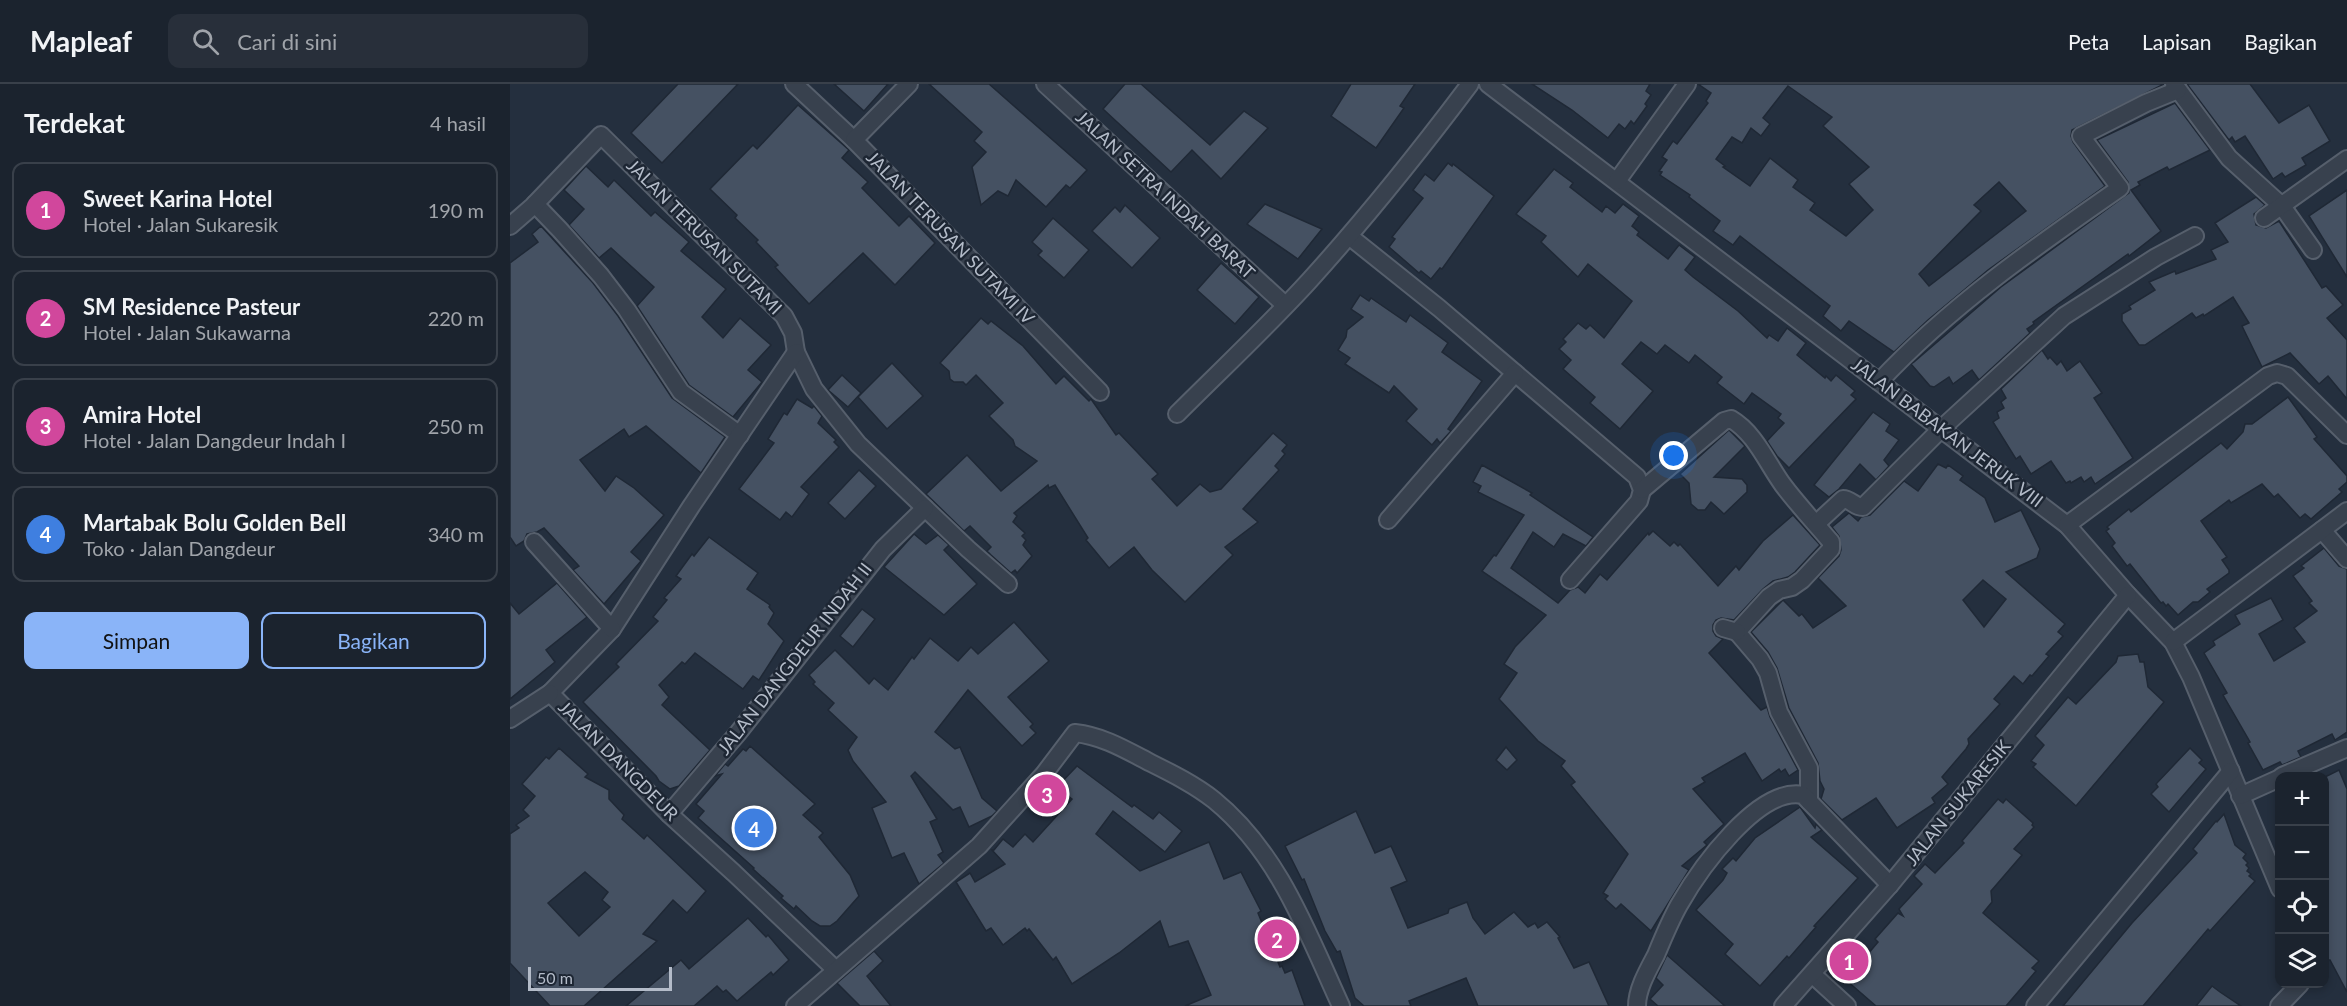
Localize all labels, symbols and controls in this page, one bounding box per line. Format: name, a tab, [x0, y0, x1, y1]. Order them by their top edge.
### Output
search box	[168, 14, 588, 68]
text: Mapleaf	[30, 24, 132, 58]
icon: search	[189, 25, 222, 58]
text: Cari di sini	[237, 28, 337, 55]
text: Peta	[2068, 29, 2109, 54]
text: Lapisan	[2142, 29, 2211, 54]
text: Bagikan	[2244, 29, 2317, 54]
street label: JALAN SETRA INDAH BARAT	[1072, 105, 1260, 283]
text: Terdekat	[24, 107, 125, 139]
text: 4 hasil	[430, 111, 486, 135]
street label: JALAN TERUSAN SUTAMI IV	[862, 146, 1040, 329]
street label: JALAN TERUSAN SUTAMI	[622, 154, 787, 319]
text: Sweet Karina Hotel	[83, 185, 272, 212]
text: 1	[40, 198, 51, 222]
text: 190 m	[428, 198, 484, 222]
text: Hotel · Jalan Sukaresik	[83, 212, 278, 236]
text: SM Residence Pasteur	[83, 293, 300, 320]
text: 2	[40, 306, 51, 330]
text: 220 m	[428, 306, 484, 330]
text: Hotel · Jalan Sukawarna	[83, 320, 291, 344]
street label: JALAN BABAKAN JERUK VIII	[1847, 353, 2048, 511]
text: Amira Hotel	[83, 401, 201, 428]
text: 3	[40, 414, 51, 438]
text: 250 m	[428, 414, 484, 438]
text: Hotel · Jalan Dangdeur Indah I	[83, 428, 346, 452]
your location	[1659, 441, 1688, 470]
text: Martabak Bolu Golden Bell	[83, 509, 346, 536]
text: 4	[40, 522, 51, 546]
text: 340 m	[428, 522, 484, 546]
text: Toko · Jalan Dangdeur	[83, 536, 275, 560]
street label: JALAN DANGDEUR INDAH II	[712, 558, 876, 759]
button: Simpan	[24, 612, 249, 669]
button: Bagikan	[261, 612, 486, 669]
street label: JALAN DANGDEUR	[554, 696, 684, 825]
street label: JALAN SUKARESIK	[1900, 735, 2015, 869]
pin: 3	[1028, 772, 1066, 816]
map controls	[2275, 772, 2329, 988]
button: +	[2275, 772, 2329, 826]
pin: 4	[734, 806, 774, 850]
button: −	[2275, 826, 2329, 880]
button: locate	[2275, 880, 2329, 934]
pin: 2	[1258, 916, 1296, 962]
button: layers	[2275, 934, 2329, 988]
pin: 1	[1830, 938, 1868, 984]
scale bar	[528, 964, 672, 992]
text: 50 m	[537, 968, 573, 987]

